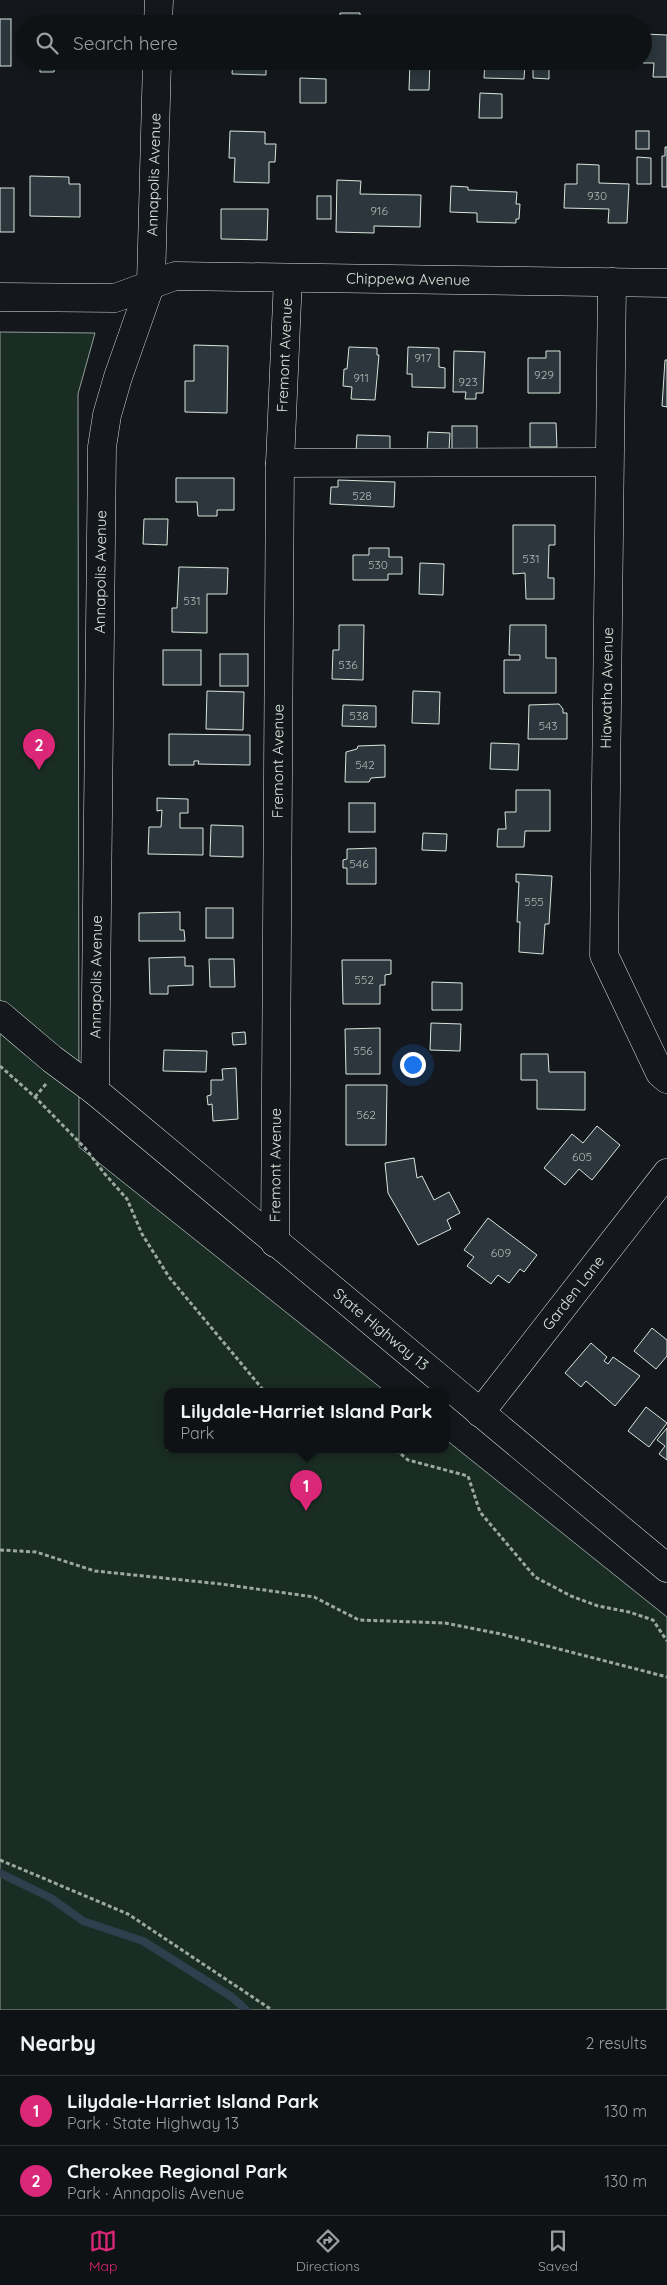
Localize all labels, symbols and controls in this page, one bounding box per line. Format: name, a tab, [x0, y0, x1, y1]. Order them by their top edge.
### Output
search box	[15, 15, 652, 70]
icon: search	[33, 29, 61, 57]
text: Search here	[73, 31, 178, 55]
street label: Annapolis Avenue	[142, 113, 165, 237]
house number: 930	[587, 188, 607, 203]
house number: 916	[370, 203, 388, 218]
street label: Chippewa Avenue	[346, 268, 470, 289]
street label: Fremont Avenue	[272, 298, 296, 413]
house number: 917	[414, 350, 432, 365]
house number: 929	[534, 367, 554, 382]
house number: 911	[353, 370, 369, 385]
house number: 923	[458, 374, 478, 389]
house number: 528	[352, 488, 372, 503]
street label: Annapolis Avenue	[90, 510, 110, 634]
house number: 531	[522, 551, 540, 566]
house number: 530	[368, 557, 388, 572]
house number: 531	[183, 593, 201, 608]
street label: Hiawatha Avenue	[596, 627, 617, 749]
house number: 536	[338, 657, 358, 672]
street label: Fremont Avenue	[268, 704, 287, 818]
house number: 538	[349, 708, 369, 723]
house number: 543	[538, 718, 558, 733]
pin: 2	[23, 729, 55, 770]
house number: 542	[355, 757, 375, 772]
house number: 546	[349, 856, 369, 871]
house number: 555	[524, 894, 544, 909]
street label: Annapolis Avenue	[86, 915, 106, 1039]
house number: 552	[354, 972, 374, 987]
house number: 556	[353, 1043, 373, 1058]
your location	[400, 1052, 426, 1078]
house number: 562	[356, 1107, 376, 1122]
street label: Fremont Avenue	[265, 1108, 285, 1222]
house number: 605	[572, 1149, 592, 1164]
house number: 609	[491, 1245, 511, 1260]
street label: Garden Lane	[538, 1252, 608, 1334]
street label: State Highway 13	[330, 1284, 433, 1374]
popup	[164, 1388, 449, 1453]
text: Lilydale-Harriet Island Park	[181, 1399, 432, 1423]
text: Park	[181, 1423, 214, 1443]
pin: 1	[290, 1470, 322, 1511]
text: Nearby	[20, 2030, 96, 2056]
text: 2 results	[585, 2033, 647, 2053]
text: Lilydale-Harriet Island Park	[67, 2089, 319, 2113]
text: 1	[33, 2101, 39, 2121]
text: 130 m	[604, 2101, 647, 2121]
text: Park · State Highway 13	[67, 2113, 239, 2133]
text: Cherokee Regional Park	[67, 2159, 288, 2183]
text: 2	[31, 2171, 41, 2191]
text: 130 m	[604, 2171, 647, 2191]
text: Park · Annapolis Avenue	[67, 2183, 244, 2203]
tab: Map	[89, 2227, 118, 2275]
tab: Directions	[296, 2227, 360, 2275]
tab: Saved	[538, 2227, 578, 2275]

